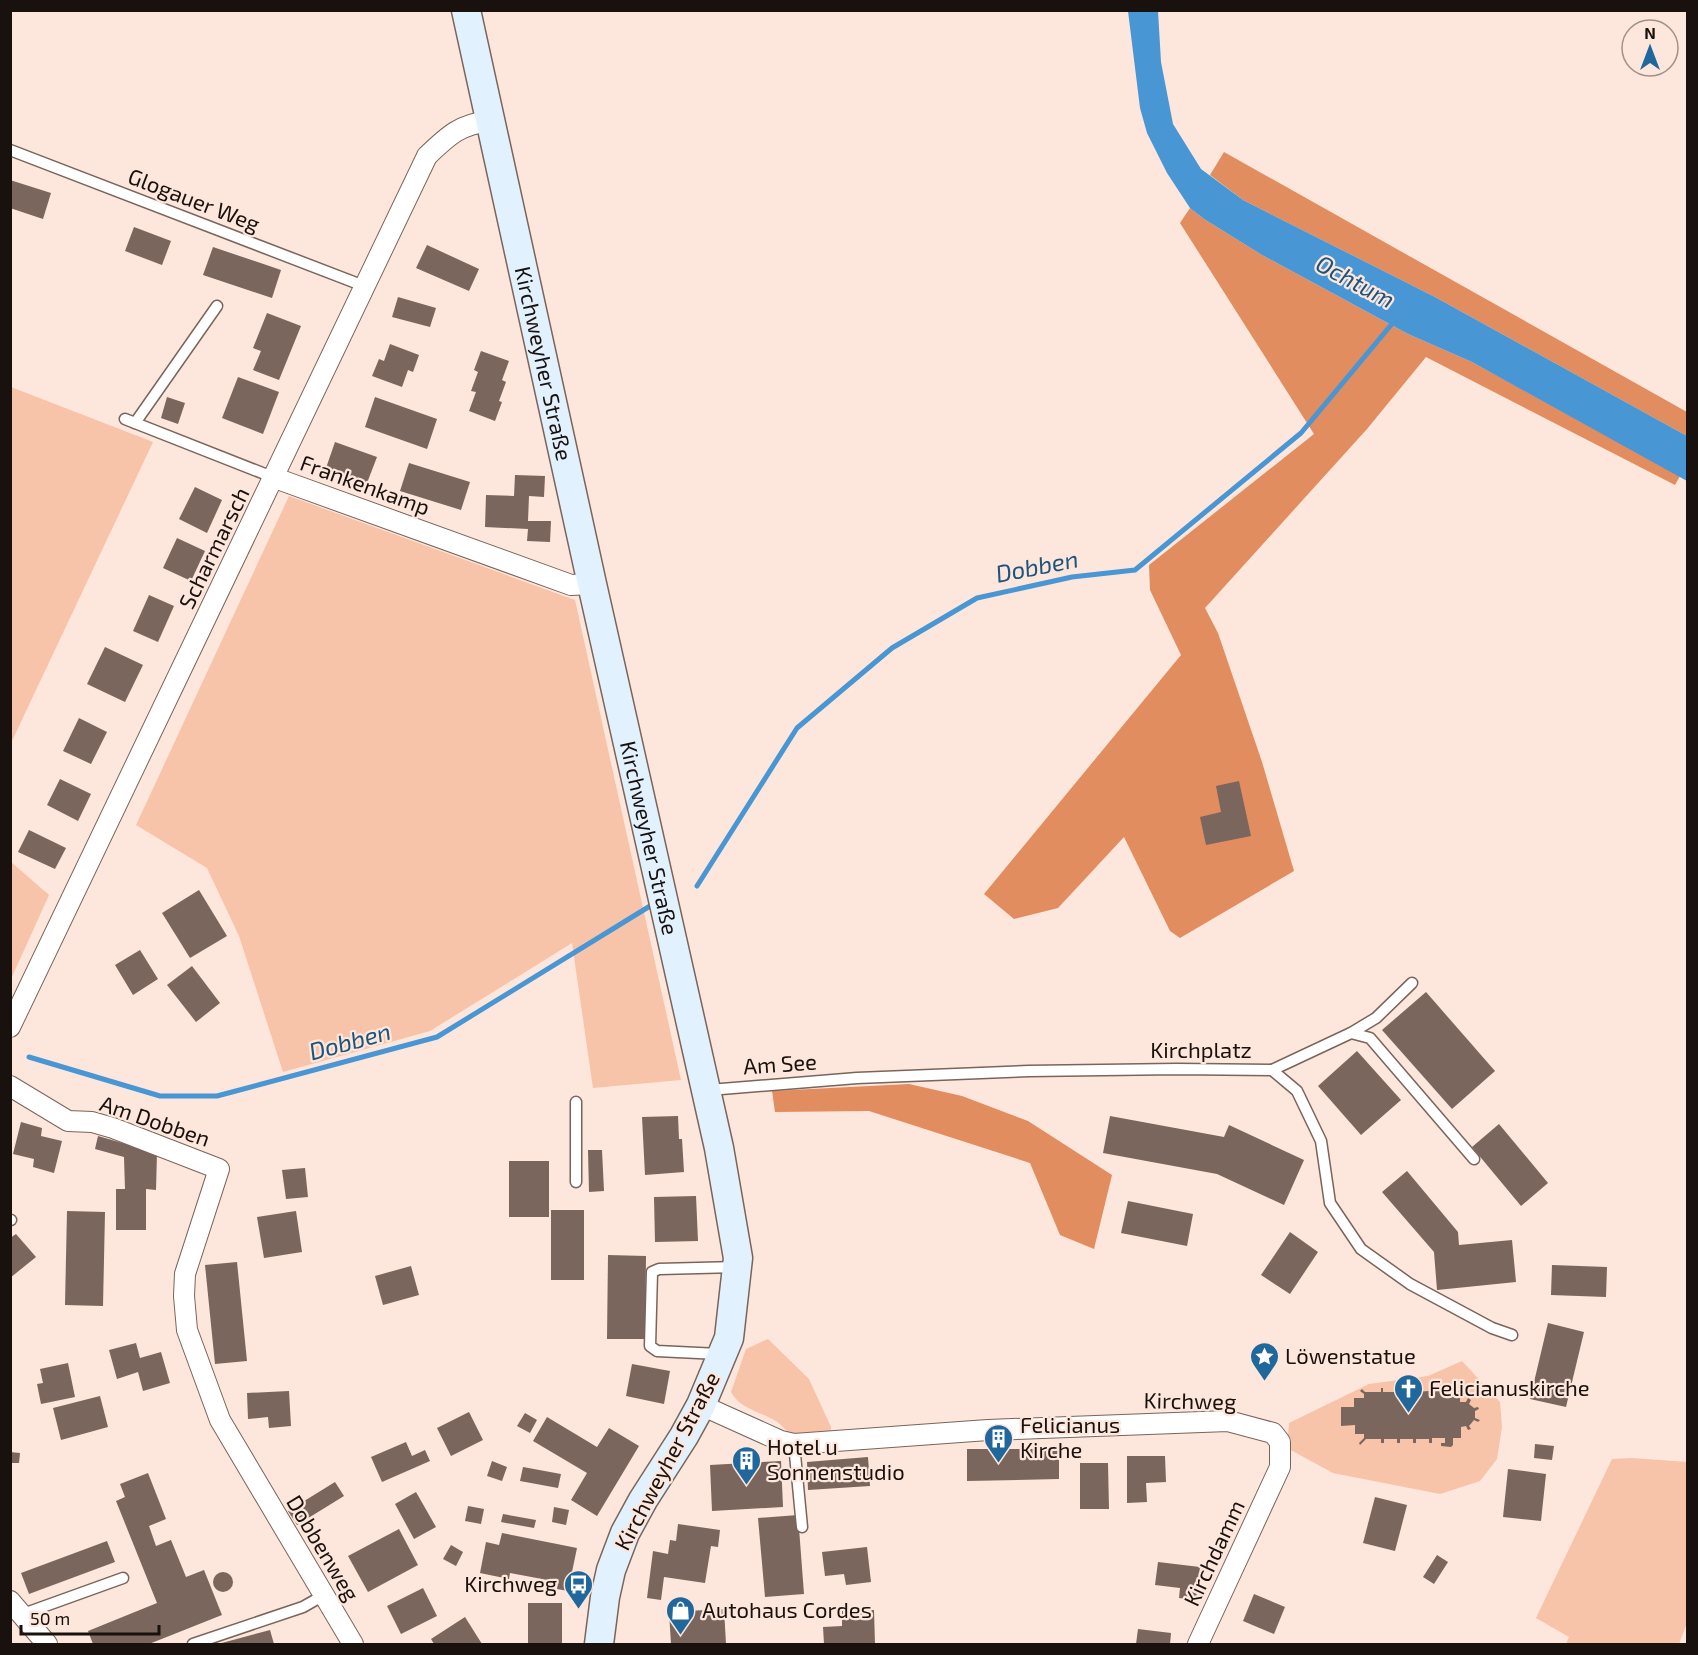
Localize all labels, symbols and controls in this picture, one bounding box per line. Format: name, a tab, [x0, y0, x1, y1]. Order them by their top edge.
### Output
north arrow	[1620, 18, 1680, 78]
text: N	[1644, 23, 1656, 42]
street label: Glogauer Weg	[125, 162, 264, 236]
water label: Ochtum	[1311, 248, 1400, 313]
street label: Kirchweyher Straße	[511, 264, 579, 463]
street label: Frankenkamp	[297, 449, 434, 520]
street label: Scharmarsch	[173, 483, 254, 612]
water label: Dobben	[993, 543, 1081, 588]
street label: Kirchweyher Straße	[616, 738, 685, 937]
water label: Dobben	[305, 1016, 394, 1065]
street label: Kirchplatz	[1150, 1036, 1252, 1062]
street label: Am See	[742, 1047, 818, 1079]
street label: Am Dobben	[97, 1089, 214, 1151]
place icon: Löwenstatue	[1248, 1340, 1280, 1382]
place label: Löwenstatue	[1285, 1342, 1416, 1368]
street label: Kirchweyher Straße	[608, 1367, 724, 1554]
church icon: Felicianuskirche	[1392, 1372, 1424, 1414]
place label: Felicianuskirche	[1429, 1374, 1590, 1400]
street label: Kirchweg	[1143, 1386, 1237, 1414]
place label: Felicianus Kirche	[1020, 1411, 1120, 1462]
building icon: Felicianus Kirche	[983, 1422, 1015, 1464]
place label: Hotel u Sonnenstudio	[767, 1433, 905, 1484]
building icon: Hotel u Sonnenstudio	[730, 1444, 762, 1486]
street label: Dobbenweg	[282, 1490, 366, 1605]
street label: Kirchdamm	[1177, 1496, 1249, 1610]
bus stop icon: Kirchweg	[562, 1568, 594, 1610]
place label: Kirchweg	[464, 1570, 557, 1596]
shop icon: Autohaus Cordes	[665, 1594, 697, 1636]
place label: Autohaus Cordes	[702, 1596, 872, 1622]
scale bar	[21, 1598, 159, 1636]
text: 50 m	[30, 1607, 70, 1629]

